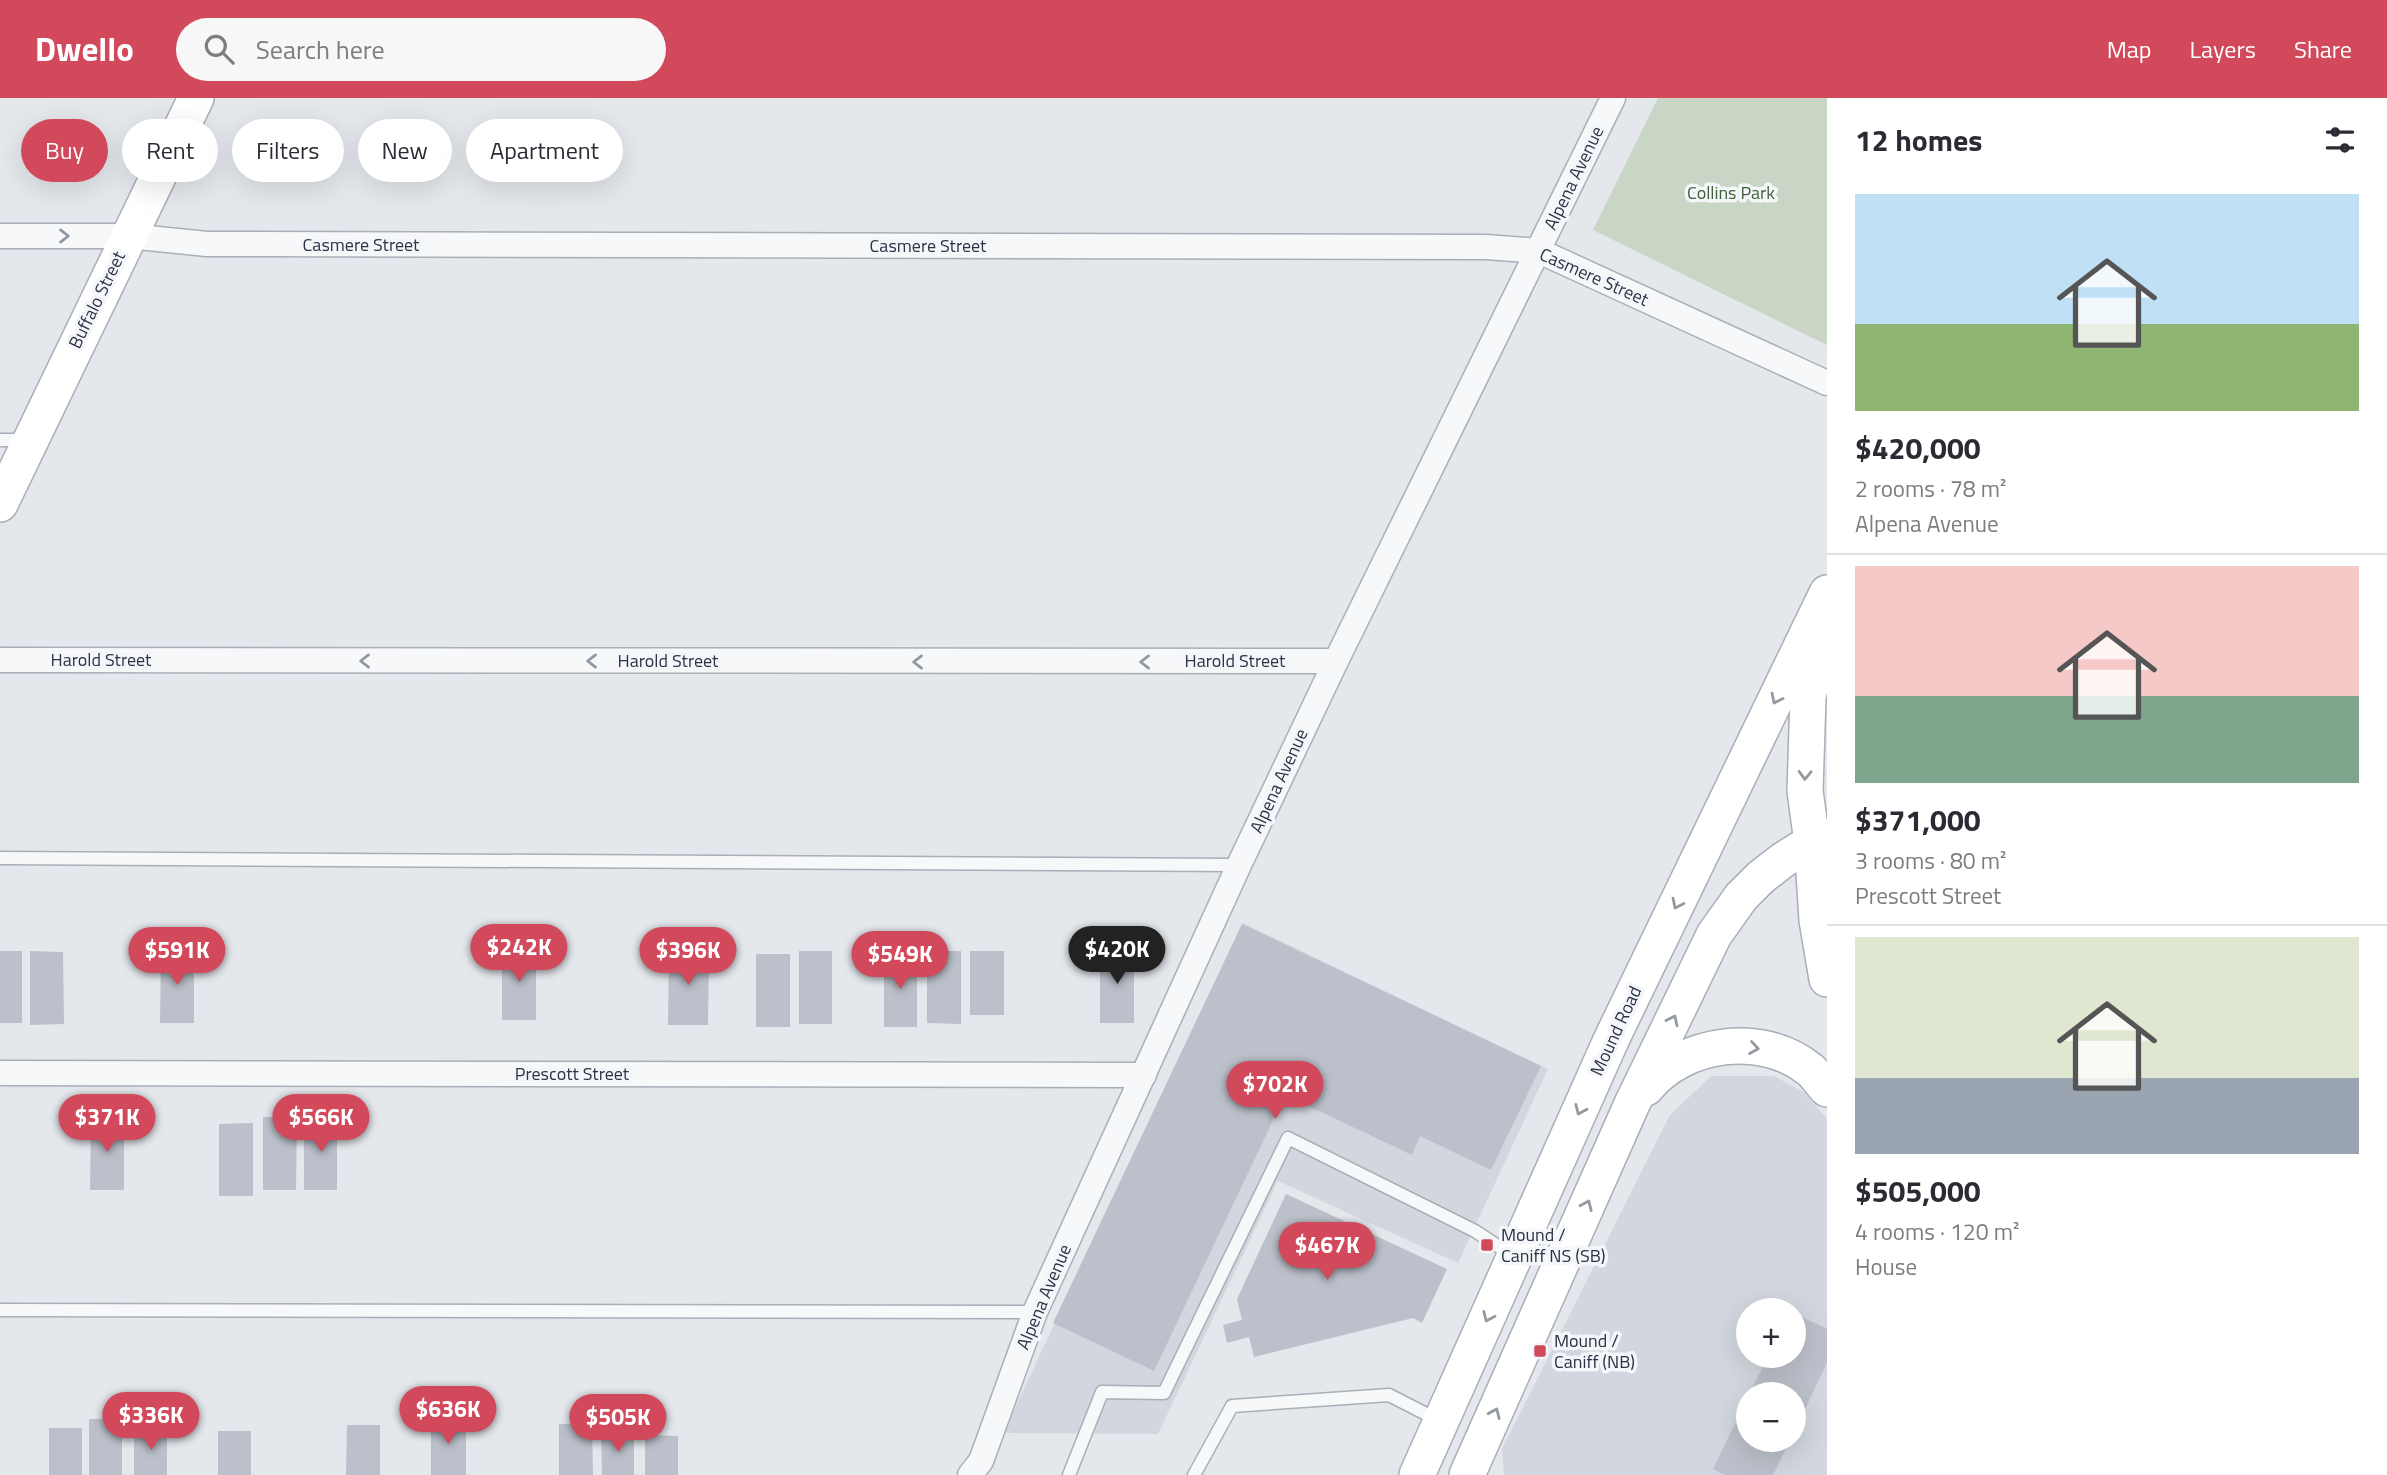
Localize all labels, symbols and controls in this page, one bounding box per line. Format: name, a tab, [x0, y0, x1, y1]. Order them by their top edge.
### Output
search box	[176, 18, 666, 81]
text: Dwello	[35, 24, 134, 74]
icon: search	[200, 30, 238, 68]
text: Search here	[256, 30, 385, 69]
text: Map	[2107, 31, 2152, 67]
text: Layers	[2190, 31, 2256, 67]
text: Share	[2294, 31, 2352, 67]
text: 12 homes	[1855, 117, 1982, 163]
chip: Buy	[21, 119, 108, 182]
chip: Rent	[122, 119, 218, 182]
chip: Filters	[232, 119, 344, 182]
chip: New	[358, 119, 452, 182]
chip: Apartment	[466, 119, 623, 182]
street label: Alpena Avenue	[1537, 121, 1610, 234]
icon: filters	[2321, 121, 2359, 159]
park label: Collins Park	[1687, 179, 1775, 206]
one-way arrow	[59, 228, 70, 244]
street label: Casmere Street	[303, 231, 420, 258]
street label: Casmere Street	[870, 232, 987, 259]
street label: Casmere Street	[1535, 240, 1654, 313]
icon: home	[2044, 240, 2170, 366]
street label: Buffalo Street	[61, 246, 132, 353]
text: $420,000	[1855, 425, 1981, 471]
text: 2 rooms · 78 m²	[1855, 471, 2006, 506]
text: Alpena Avenue	[1855, 506, 1999, 541]
icon: home	[2044, 612, 2170, 738]
street label: Harold Street	[51, 646, 152, 673]
street label: Harold Street	[618, 647, 719, 674]
street label: Harold Street	[1185, 647, 1286, 674]
one-way arrow	[359, 653, 369, 669]
one-way arrow	[586, 653, 597, 669]
one-way arrow	[912, 654, 922, 670]
one-way arrow	[1139, 654, 1150, 670]
one-way arrow	[1770, 692, 1784, 704]
street label: Alpena Avenue	[1243, 724, 1315, 837]
one-way arrow	[1798, 770, 1813, 781]
text: $371,000	[1855, 797, 1981, 843]
text: 3 rooms · 80 m²	[1855, 843, 2006, 878]
text: Prescott Street	[1855, 878, 2001, 913]
one-way arrow	[1671, 897, 1685, 909]
pin: $242K	[470, 924, 568, 984]
pin: $420K	[1068, 926, 1166, 986]
pin: $591K	[128, 928, 226, 987]
pin: $396K	[639, 928, 737, 987]
text: $242K	[486, 929, 552, 964]
text: $420K	[1084, 931, 1150, 966]
text: $591K	[144, 932, 210, 967]
text: $396K	[655, 932, 721, 967]
pin: $549K	[851, 932, 949, 991]
text: $549K	[867, 936, 933, 971]
street label: Mound Road	[1583, 981, 1648, 1080]
icon: home	[2044, 983, 2170, 1109]
one-way arrow	[1665, 1015, 1679, 1027]
one-way arrow	[1748, 1040, 1760, 1055]
street label: Prescott Street	[515, 1060, 630, 1087]
pin: $702K	[1226, 1062, 1324, 1121]
text: $702K	[1242, 1066, 1308, 1101]
pin: $371K	[58, 1094, 156, 1154]
pin: $566K	[272, 1094, 370, 1154]
text: $371K	[74, 1099, 140, 1134]
text: $566K	[288, 1099, 354, 1134]
one-way arrow	[1574, 1102, 1588, 1115]
text: $505,000	[1855, 1168, 1981, 1214]
one-way arrow	[1579, 1200, 1593, 1212]
text: 4 rooms · 120 m²	[1855, 1214, 2019, 1249]
place label: Mound / Caniff NS (SB)	[1501, 1221, 1606, 1269]
pin: $467K	[1278, 1222, 1376, 1282]
text: $467K	[1294, 1227, 1360, 1262]
marker: Mound / Caniff NS (SB)	[1479, 1237, 1495, 1253]
street label: Alpena Avenue	[1009, 1240, 1078, 1354]
text: House	[1855, 1249, 1917, 1284]
map controls	[1736, 1298, 1806, 1452]
button: +	[1736, 1298, 1806, 1368]
one-way arrow	[1482, 1311, 1496, 1323]
place label: Mound / Caniff (NB)	[1554, 1327, 1635, 1375]
marker: Mound / Caniff (NB)	[1532, 1343, 1548, 1359]
button: −	[1736, 1382, 1806, 1452]
pin: $636K	[399, 1386, 497, 1446]
text: $636K	[415, 1391, 481, 1426]
pin: $336K	[102, 1392, 200, 1452]
pin: $505K	[569, 1394, 667, 1454]
text: $336K	[118, 1397, 184, 1432]
text: $505K	[585, 1399, 651, 1434]
one-way arrow	[1487, 1408, 1501, 1420]

